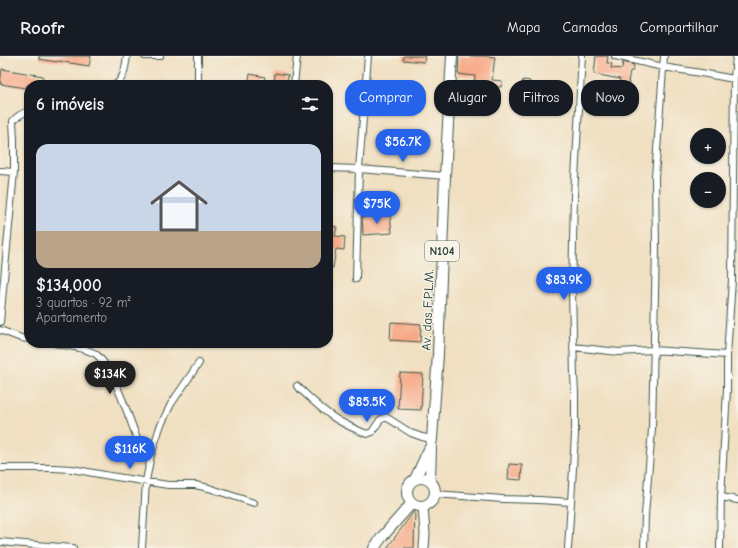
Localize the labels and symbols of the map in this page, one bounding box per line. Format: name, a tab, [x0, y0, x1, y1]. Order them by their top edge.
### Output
pin: $56.7K	[370, 129, 436, 163]
pin: $75K	[353, 191, 401, 225]
road number: N104	[425, 241, 459, 261]
pin: $83.9K	[531, 267, 597, 301]
street label: Av. das F.P.L.M.	[419, 269, 436, 351]
pin: $134K	[82, 361, 138, 395]
pin: $85.5K	[334, 389, 400, 423]
pin: $116K	[102, 436, 158, 470]

